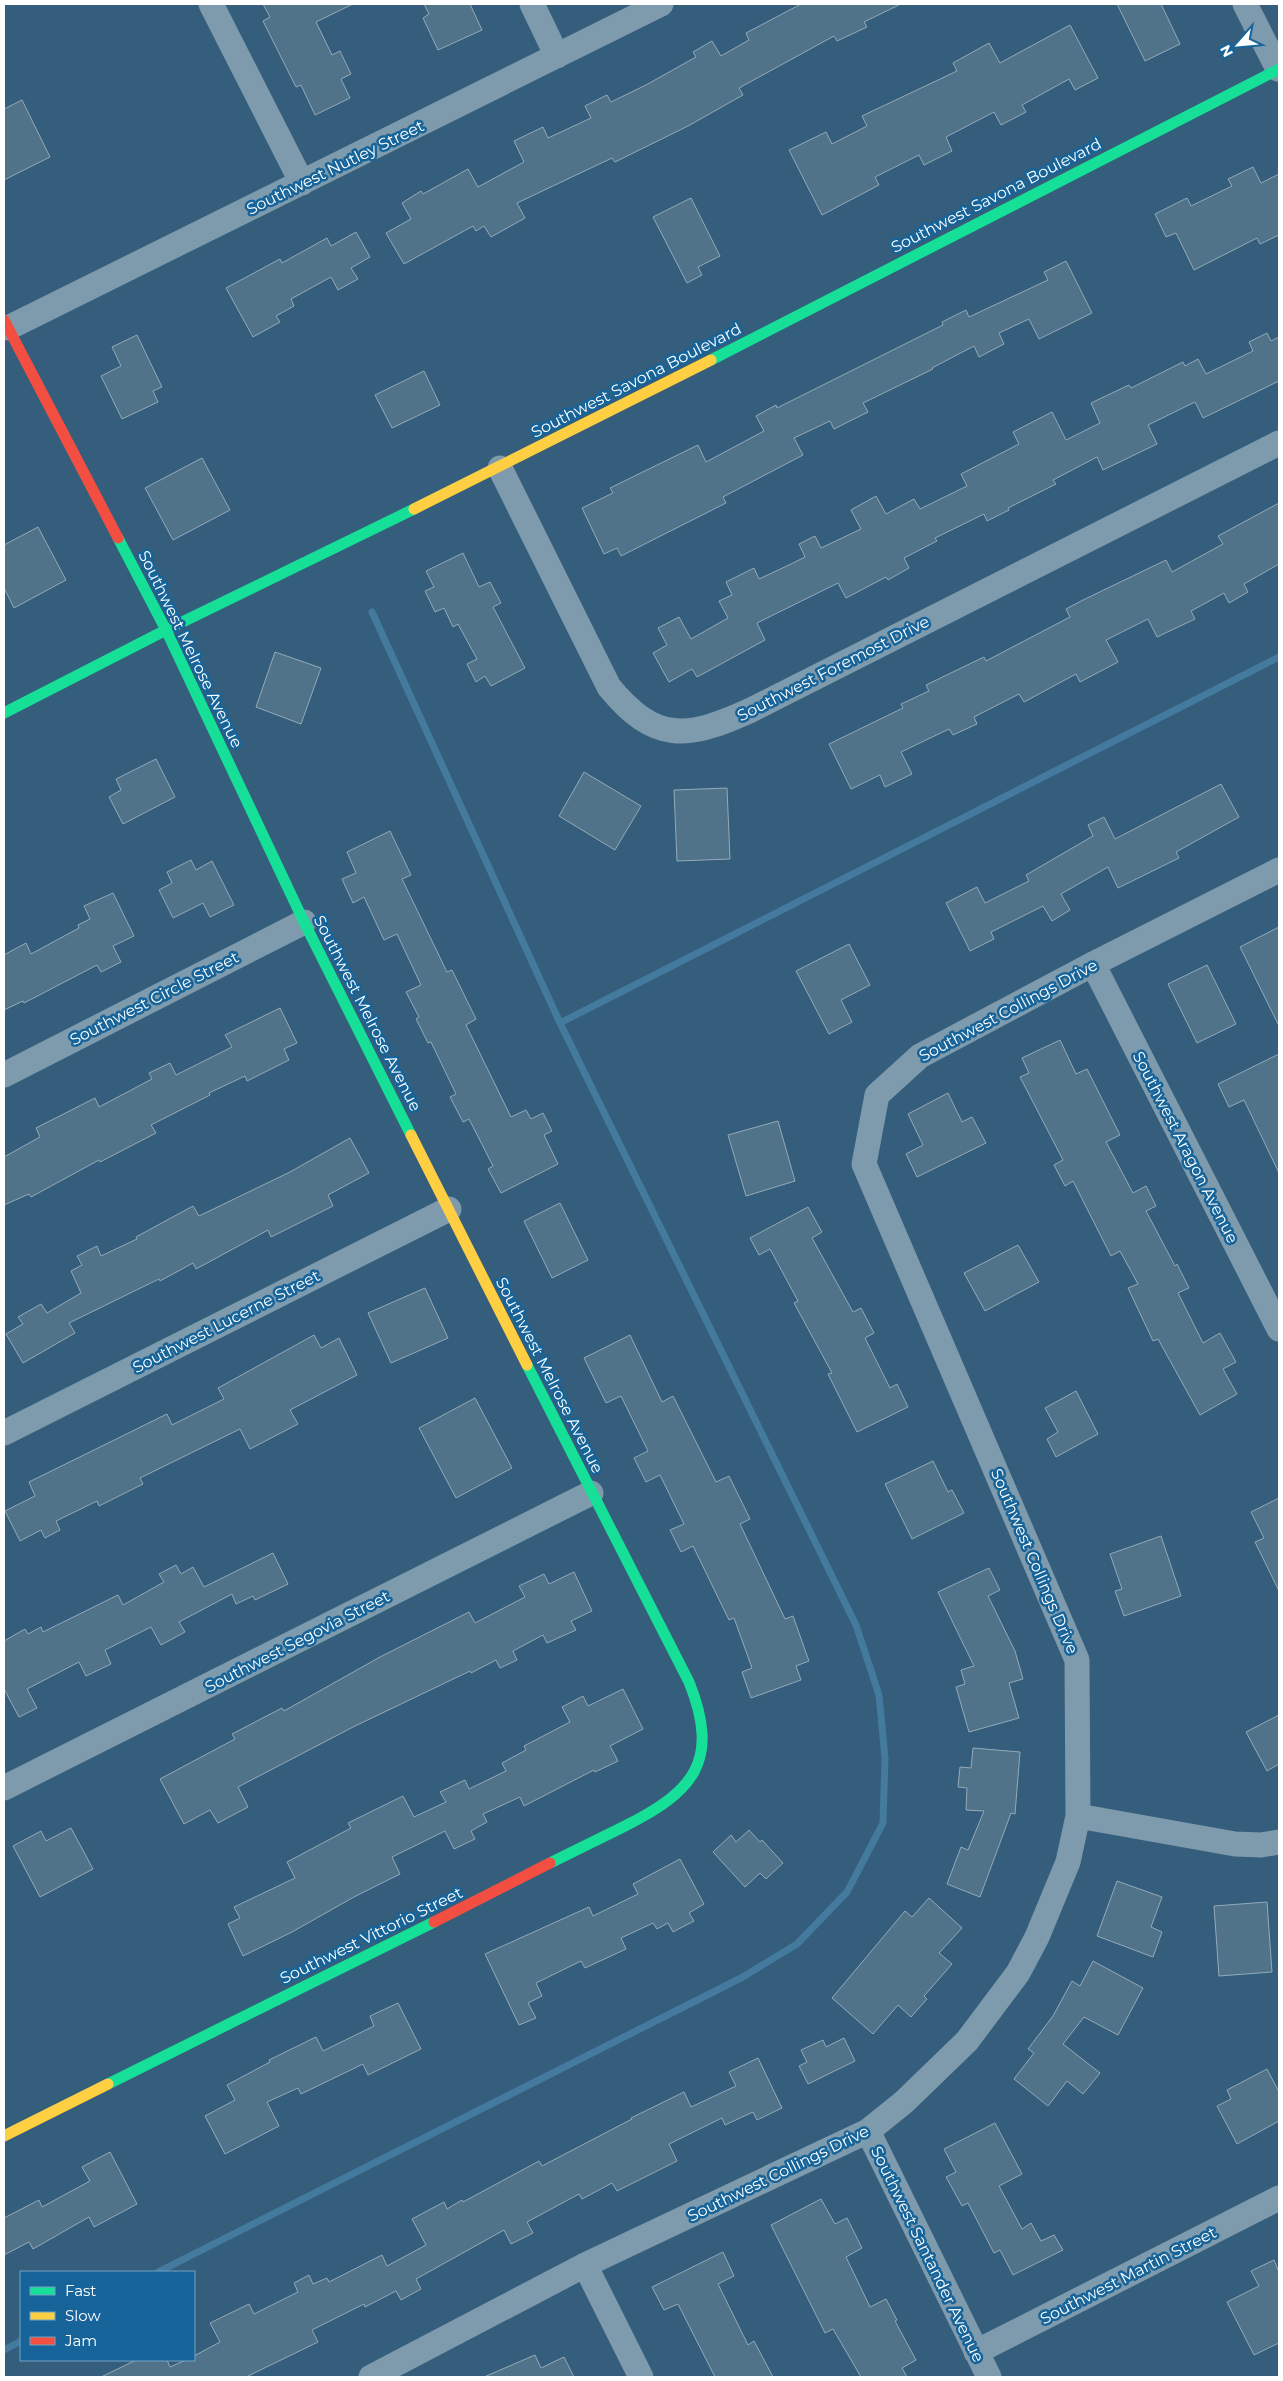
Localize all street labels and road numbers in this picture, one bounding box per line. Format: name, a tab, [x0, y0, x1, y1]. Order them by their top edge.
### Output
street label: Southwest Nutley Street	[243, 116, 428, 219]
street label: Southwest Savona Boulevard	[888, 134, 1104, 257]
street label: Southwest Savona Boulevard	[528, 319, 744, 442]
street label: Southwest Melrose Avenue	[134, 547, 247, 751]
street label: Southwest Foremost Drive	[734, 612, 932, 725]
street label: Southwest Melrose Avenue	[310, 912, 425, 1114]
street label: Southwest Circle Street	[67, 947, 242, 1049]
street label: Southwest Collings Drive	[916, 955, 1101, 1066]
street label: Southwest Aragon Avenue	[1129, 1048, 1242, 1246]
street label: Southwest Lucerne Street	[129, 1266, 324, 1377]
street label: Southwest Melrose Avenue	[492, 1274, 607, 1476]
street label: Southwest Collings Drive	[987, 1466, 1082, 1657]
street label: Southwest Segovia Street	[202, 1586, 393, 1696]
street label: Southwest Vittorio Street	[277, 1883, 466, 1988]
street label: Southwest Collings Drive	[684, 2121, 872, 2226]
street label: Southwest Santander Avenue	[867, 2143, 988, 2365]
street label: Southwest Martin Street	[1037, 2222, 1220, 2328]

